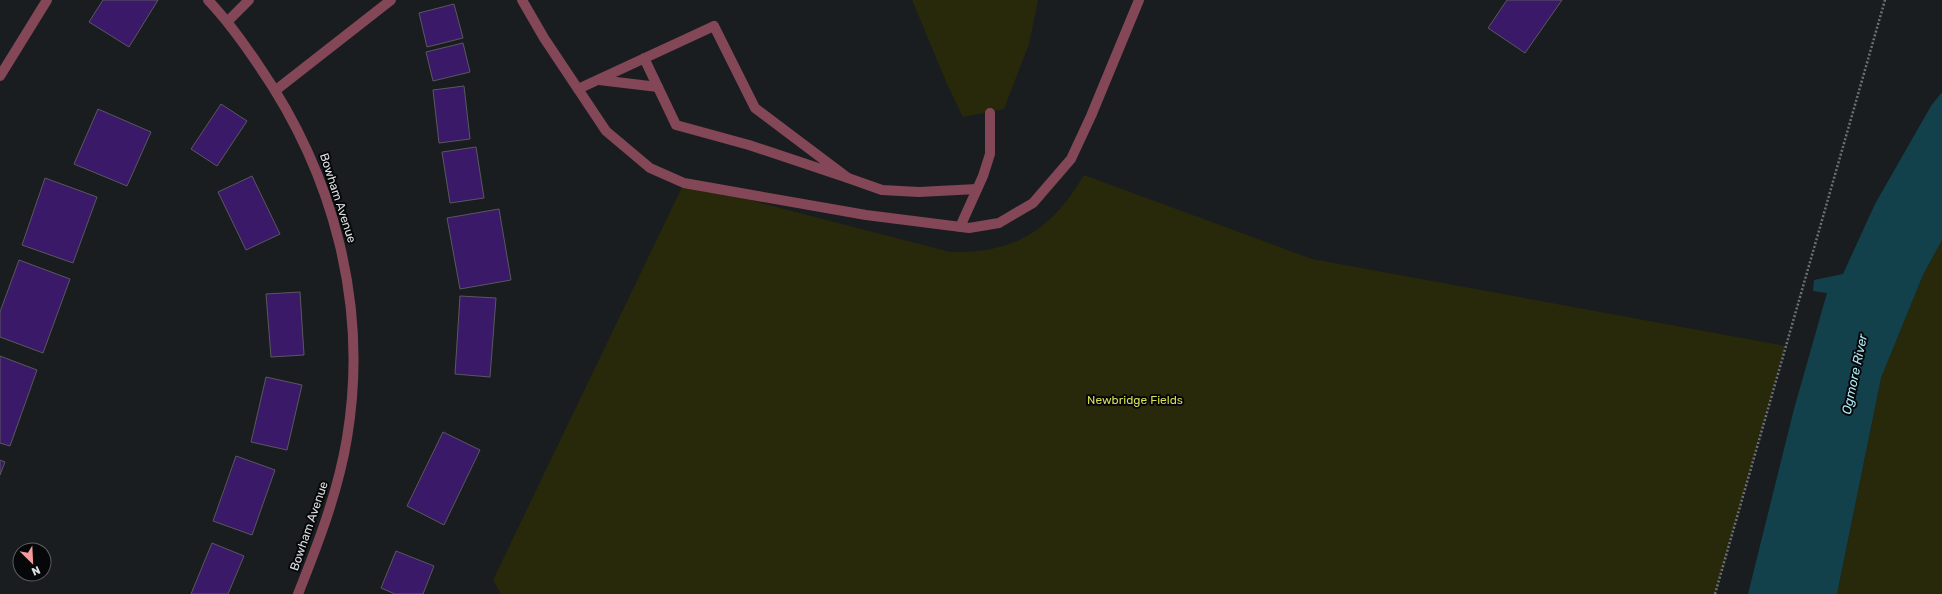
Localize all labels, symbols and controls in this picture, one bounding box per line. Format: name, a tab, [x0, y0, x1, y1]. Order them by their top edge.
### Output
street label: Bowham Avenue	[317, 151, 359, 245]
water label: Ogmore River	[1839, 332, 1872, 416]
park label: Newbridge Fields	[1087, 393, 1183, 407]
street label: Bowham Avenue	[287, 479, 331, 573]
north arrow	[12, 542, 52, 582]
text: N	[30, 563, 42, 578]

